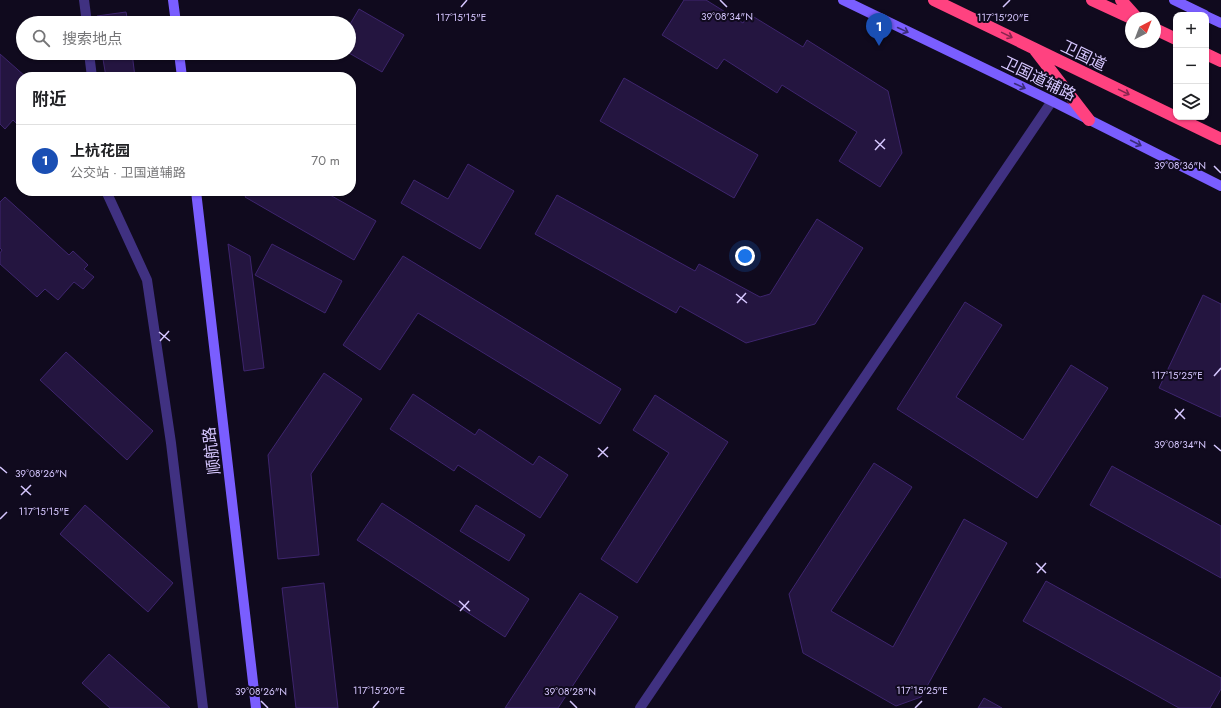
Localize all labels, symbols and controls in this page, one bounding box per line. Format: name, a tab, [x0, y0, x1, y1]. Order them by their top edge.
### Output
text: 39°08'34"N	[701, 9, 753, 24]
text: 117°15'15"E	[436, 10, 486, 25]
text: 117°15'20"E	[977, 10, 1029, 25]
north arrow	[1125, 12, 1161, 48]
map controls	[1173, 12, 1209, 120]
button: +	[1173, 12, 1209, 48]
pin: 1	[866, 13, 892, 46]
search box	[16, 16, 356, 60]
icon: search	[30, 27, 52, 49]
one-way arrow	[896, 27, 908, 34]
text: 搜索地点	[62, 28, 122, 50]
one-way arrow	[1000, 32, 1012, 39]
street label: 卫国道	[1057, 35, 1110, 76]
button: −	[1173, 48, 1209, 84]
street label: 卫国道辅路	[998, 51, 1080, 106]
one-way arrow	[1014, 83, 1026, 90]
button: layers	[1173, 84, 1209, 120]
text: 附近	[32, 87, 66, 111]
one-way arrow	[1117, 89, 1129, 96]
text: 上杭花园	[70, 140, 130, 162]
one-way arrow	[1130, 140, 1142, 148]
text: 1	[42, 151, 48, 170]
text: 70 m	[311, 151, 340, 170]
text: 39°08'36"N	[1154, 158, 1206, 173]
text: 公交站 · 卫国道辅路	[70, 163, 186, 182]
your location	[735, 246, 755, 266]
text: 117°15'25"E	[1151, 368, 1203, 383]
street label: 顺航路	[197, 426, 226, 476]
text: 39°08'34"N	[1154, 437, 1206, 452]
text: 39°08'26"N	[15, 466, 67, 481]
text: 117°15'15"E	[19, 504, 69, 519]
text: 117°15'20"E	[353, 683, 405, 698]
text: 117°15'25"E	[896, 683, 948, 698]
text: 39°08'26"N	[235, 684, 287, 699]
text: 39°08'28"N	[544, 684, 596, 699]

